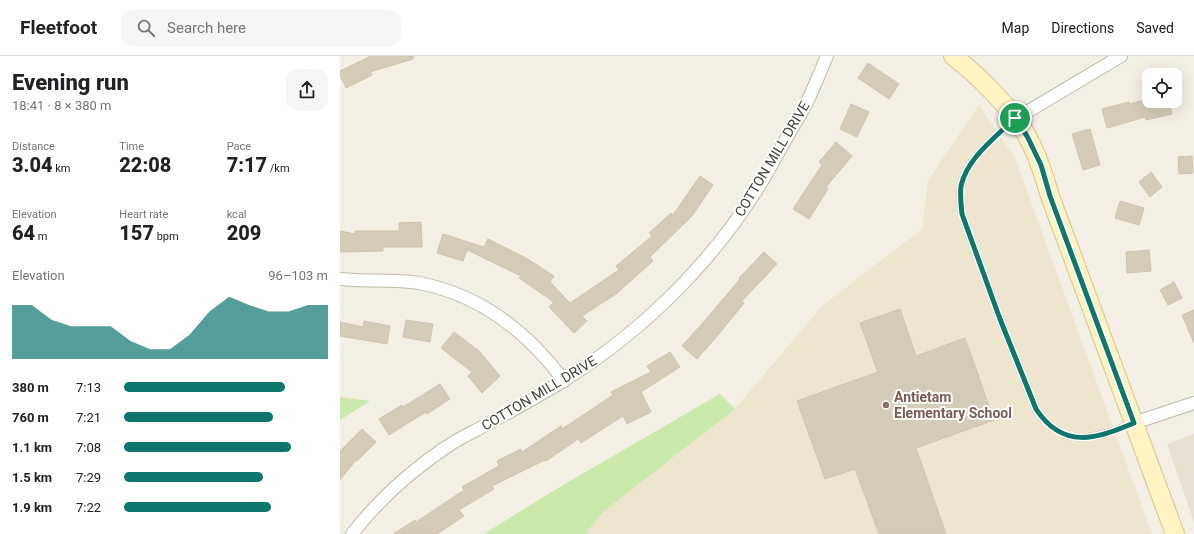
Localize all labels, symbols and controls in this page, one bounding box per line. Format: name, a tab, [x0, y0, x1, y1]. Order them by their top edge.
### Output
search box	[121, 10, 401, 46]
text: Fleetfoot	[20, 16, 97, 39]
icon: search	[135, 17, 157, 39]
text: Search here	[167, 19, 246, 37]
text: Map	[1002, 20, 1029, 36]
text: Directions	[1051, 20, 1114, 36]
text: Saved	[1136, 20, 1174, 36]
map controls	[1142, 68, 1182, 108]
button: locate	[1142, 68, 1182, 108]
button: share	[286, 69, 328, 111]
text: Evening run	[12, 70, 129, 95]
text: 18:41 · 8 × 380 m	[12, 98, 111, 113]
street label: COTTON MILL DRIVE	[731, 99, 813, 219]
pin	[998, 101, 1032, 135]
icon: arrive	[1004, 107, 1026, 129]
text: Distance	[12, 140, 55, 153]
text: Time	[119, 140, 144, 153]
text: Pace	[227, 140, 251, 153]
text: 3.04	[12, 153, 53, 177]
text: 22:08	[119, 153, 171, 177]
text: 7:17	[227, 153, 267, 177]
text: km	[53, 162, 70, 175]
text: /km	[267, 162, 290, 175]
text: Elevation	[12, 208, 57, 221]
text: Heart rate	[119, 208, 168, 221]
text: kcal	[227, 208, 247, 221]
text: 64	[12, 221, 35, 245]
text: 157	[119, 221, 154, 245]
text: 209	[227, 221, 261, 245]
text: m	[35, 230, 47, 243]
text: bpm	[154, 230, 179, 243]
text: Elevation	[12, 268, 65, 283]
text: 96–103 m	[268, 268, 328, 283]
street label: COTTON MILL DRIVE	[479, 352, 599, 434]
text: 380 m	[12, 380, 49, 395]
text: 7:13	[76, 380, 101, 395]
place label: Antietam Elementary School	[894, 389, 1012, 421]
marker: Antietam Elementary School	[881, 400, 891, 410]
text: 760 m	[12, 410, 49, 425]
text: 7:21	[76, 410, 101, 425]
text: 1.1 km	[12, 440, 52, 455]
text: 7:08	[76, 440, 101, 455]
text: 1.5 km	[12, 470, 52, 485]
text: 7:29	[76, 470, 101, 485]
text: 1.9 km	[12, 500, 52, 515]
text: 7:22	[76, 500, 101, 515]

